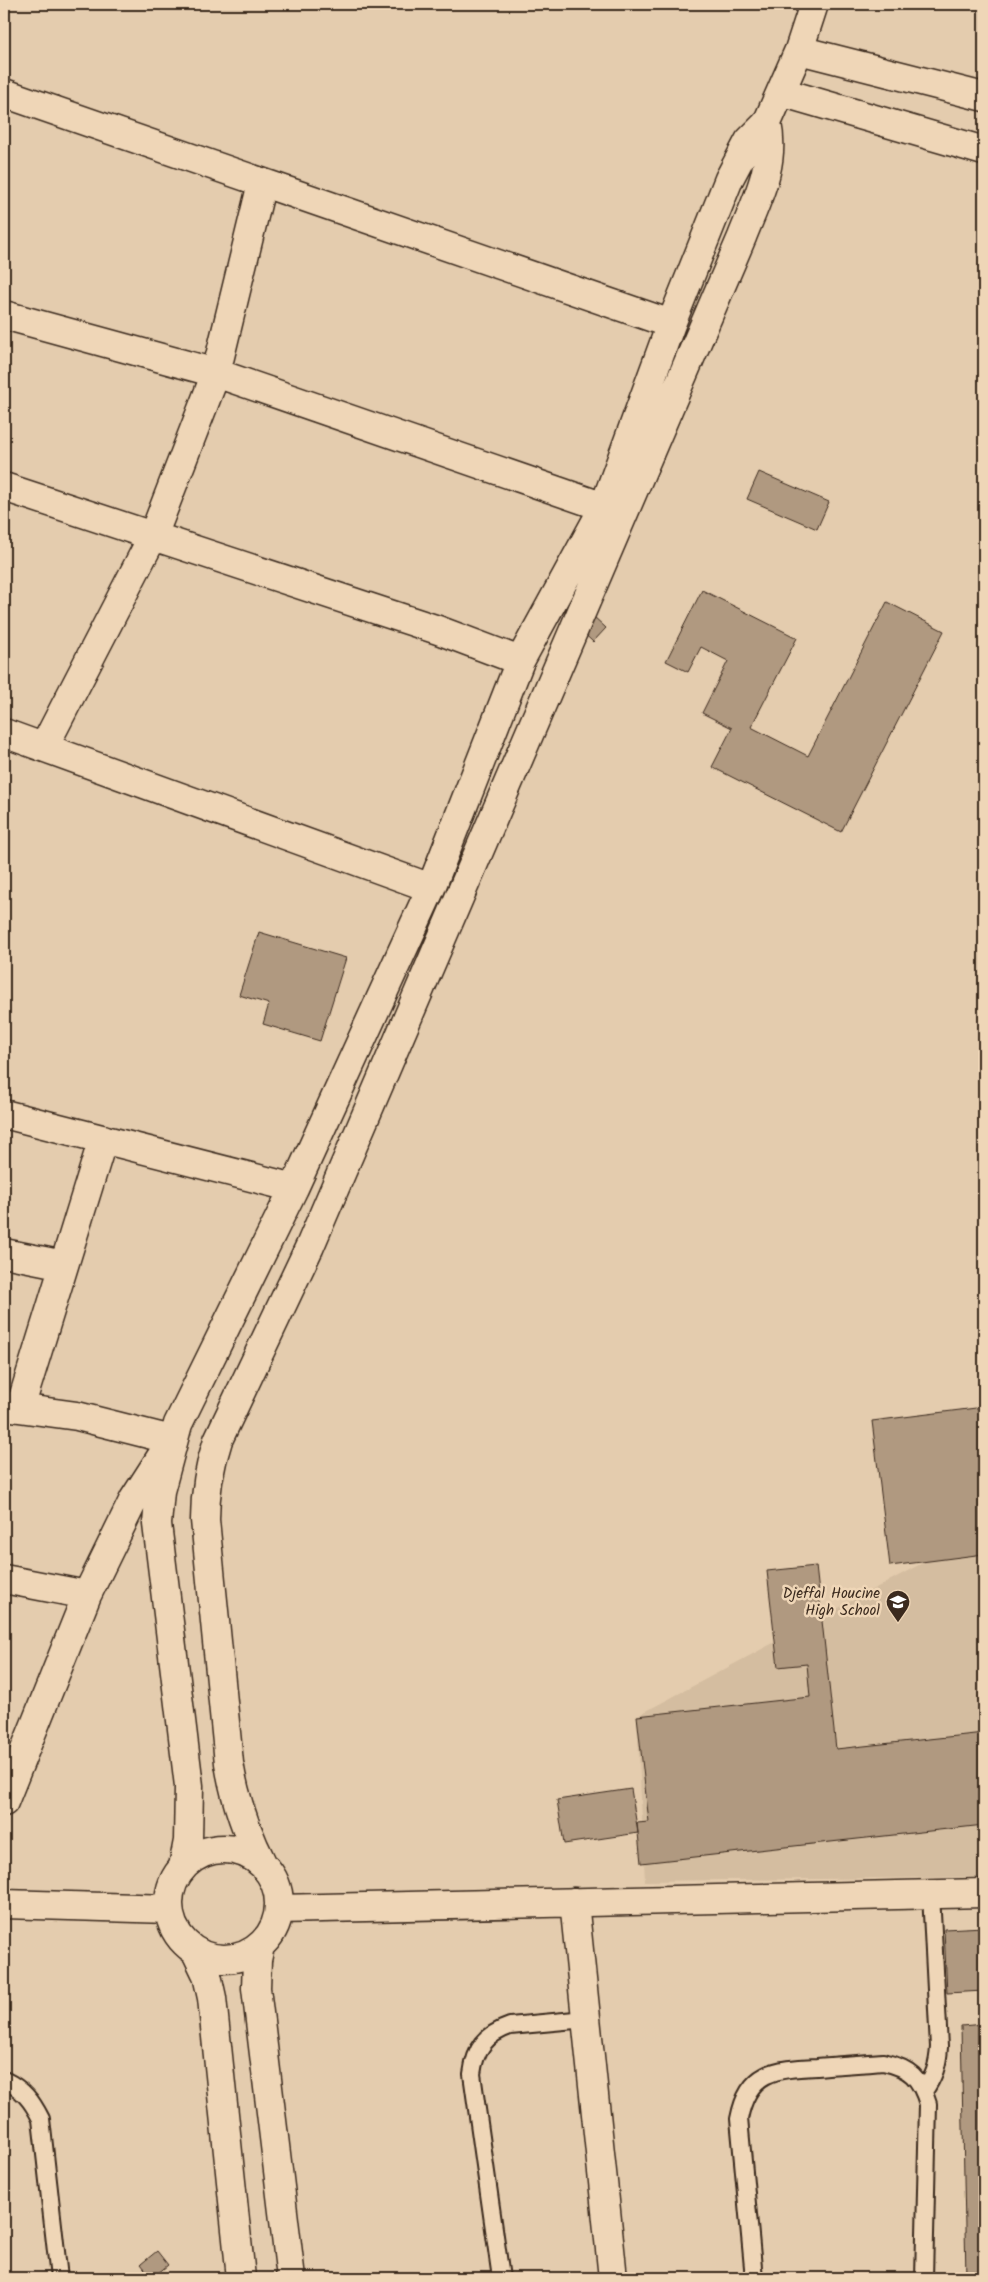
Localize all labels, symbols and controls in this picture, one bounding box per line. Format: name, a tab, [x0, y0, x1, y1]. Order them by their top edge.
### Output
place label: Djeffal Houcine High School	[783, 1582, 880, 1623]
school or university icon: Djeffal Houcine High School	[885, 1589, 911, 1623]

